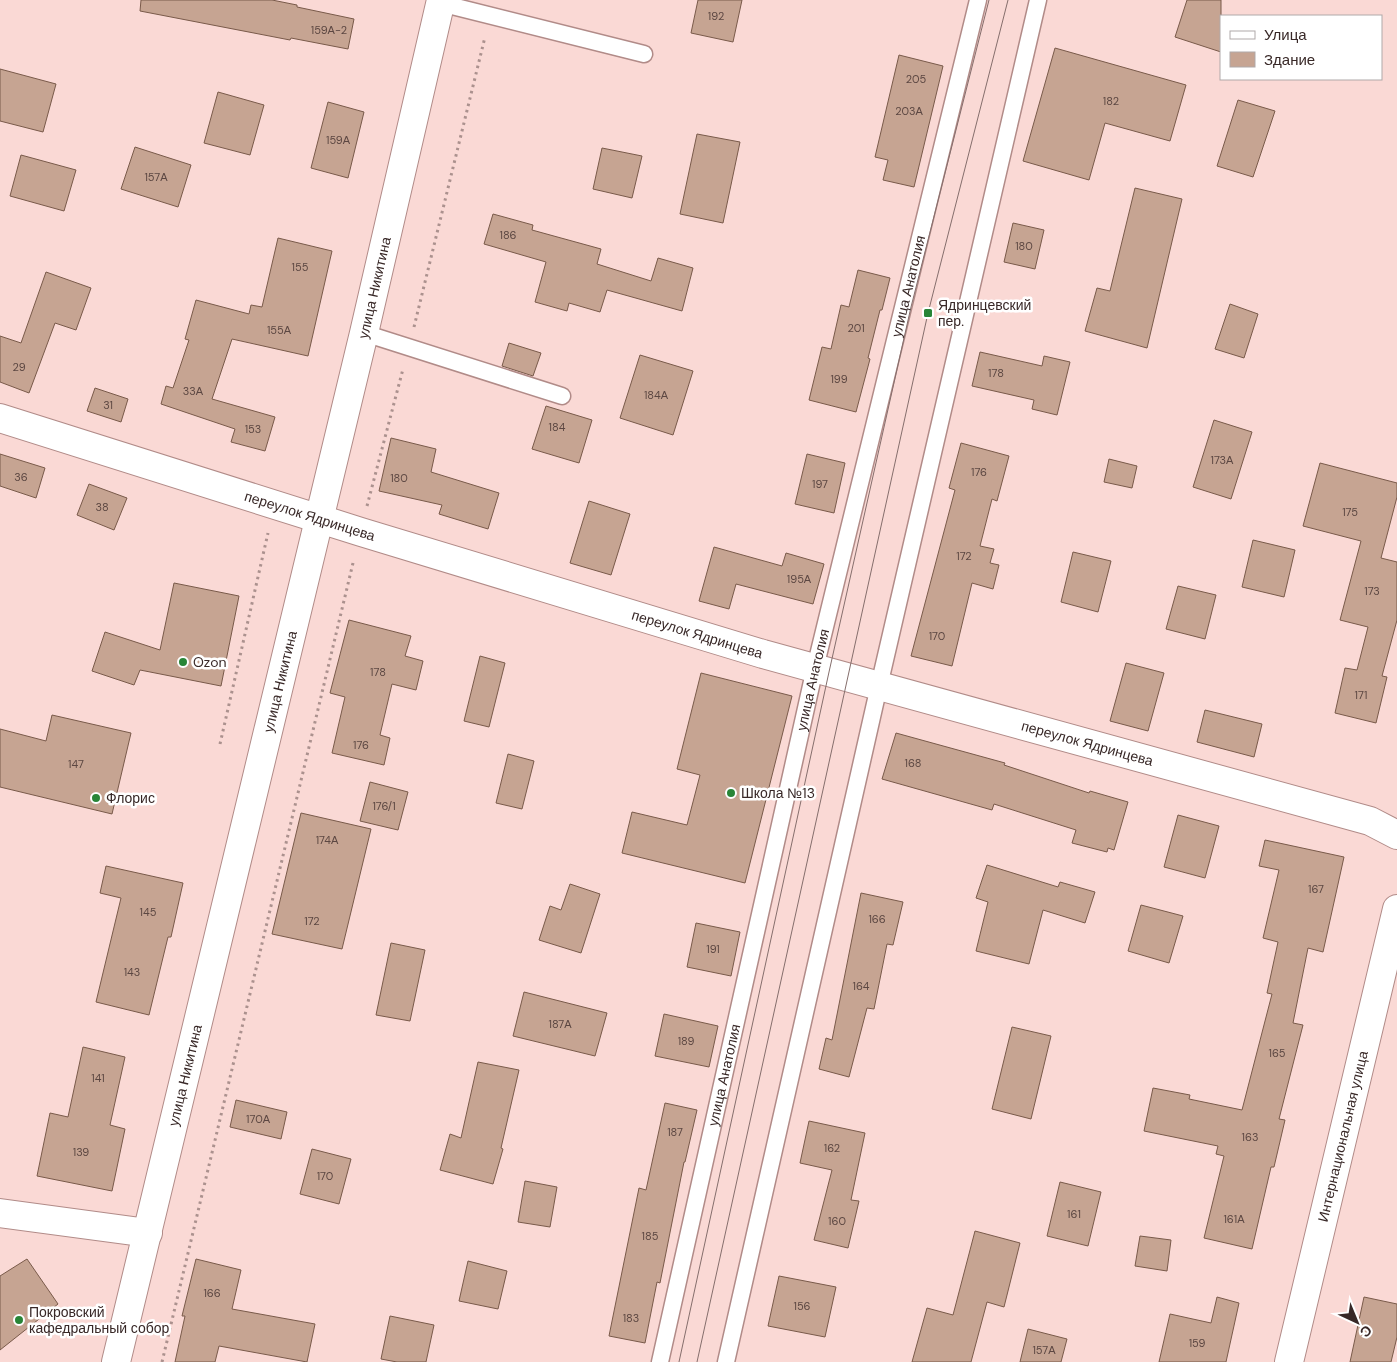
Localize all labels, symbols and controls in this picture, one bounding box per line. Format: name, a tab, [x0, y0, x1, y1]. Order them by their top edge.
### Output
house number: 192	[708, 9, 724, 23]
legend	[1220, 15, 1382, 80]
house number: 159А-2	[311, 23, 347, 37]
text: Улица	[1264, 25, 1307, 45]
text: Здание	[1264, 50, 1315, 70]
house number: 205	[906, 72, 927, 86]
house number: 182	[1103, 94, 1119, 108]
house number: 203А	[895, 104, 923, 118]
house number: 159А	[326, 133, 351, 147]
house number: 157А	[144, 170, 168, 184]
house number: 186	[499, 228, 517, 242]
street label: улица Анатолия	[887, 234, 929, 339]
street label: улица Никитина	[354, 235, 395, 340]
house number: 180	[1015, 239, 1033, 253]
house number: 155	[292, 260, 309, 274]
place label: Ядринцевский пер.	[938, 296, 1031, 330]
marker: Ядринцевский пер.	[922, 307, 934, 319]
house number: 201	[847, 321, 865, 335]
house number: 155А	[267, 323, 292, 337]
house number: 29	[12, 360, 26, 374]
house number: 178	[988, 366, 1004, 380]
house number: 199	[830, 372, 848, 386]
house number: 33А	[183, 384, 204, 398]
house number: 184А	[644, 388, 669, 402]
house number: 31	[103, 398, 113, 412]
house number: 184	[549, 420, 566, 434]
house number: 153	[245, 422, 261, 436]
house number: 173А	[1211, 453, 1234, 467]
house number: 176	[971, 465, 987, 479]
house number: 36	[14, 470, 28, 484]
house number: 180	[390, 471, 408, 485]
house number: 197	[812, 477, 828, 491]
street label: переулок Ядринцева	[242, 487, 378, 545]
house number: 38	[95, 500, 109, 514]
house number: 175	[1342, 505, 1358, 519]
house number: 172	[956, 549, 972, 563]
house number: 195А	[787, 572, 812, 586]
house number: 173	[1364, 584, 1380, 598]
street label: переулок Ядринцева	[630, 606, 765, 662]
street label: улица Анатолия	[792, 627, 833, 733]
street label: улица Никитина	[259, 629, 301, 734]
house number: 170	[929, 629, 945, 643]
place label: Ozon	[193, 653, 227, 671]
marker: Ozon	[177, 656, 189, 668]
house number: 178	[370, 665, 386, 679]
house number: 171	[1355, 688, 1367, 702]
street label: переулок Ядринцева	[1019, 717, 1155, 770]
house number: 176	[353, 738, 369, 752]
house number: 168	[904, 756, 922, 770]
house number: 147	[68, 757, 84, 771]
place label: Школа №13	[741, 784, 815, 802]
marker: Школа №13	[725, 787, 737, 799]
place label: Флорис	[106, 789, 155, 807]
marker: Флорис	[90, 792, 102, 804]
house number: 176/1	[372, 799, 396, 813]
house number: 174А	[316, 833, 339, 847]
house number: 167	[1308, 882, 1324, 896]
house number: 145	[140, 905, 157, 919]
house number: 166	[868, 912, 886, 926]
house number: 172	[304, 914, 320, 928]
house number: 191	[706, 942, 720, 956]
house number: 143	[124, 965, 140, 979]
house number: 164	[852, 979, 870, 993]
house number: 187А	[548, 1017, 572, 1031]
street label: улица Никитина	[164, 1022, 206, 1128]
street label: улица Анатолия	[704, 1022, 744, 1128]
house number: 189	[678, 1034, 694, 1048]
house number: 165	[1269, 1046, 1286, 1060]
street label: Интернациональная улица	[1314, 1049, 1372, 1224]
house number: 141	[91, 1071, 105, 1085]
house number: 170А	[246, 1112, 271, 1126]
house number: 187	[667, 1125, 683, 1139]
house number: 163	[1242, 1130, 1258, 1144]
house number: 162	[824, 1141, 840, 1155]
house number: 139	[73, 1145, 89, 1159]
house number: 170	[317, 1169, 333, 1183]
house number: 161	[1067, 1207, 1081, 1221]
house number: 161А	[1223, 1212, 1245, 1226]
house number: 160	[828, 1214, 846, 1228]
house number: 185	[642, 1229, 659, 1243]
house number: 166	[203, 1286, 221, 1300]
north arrow	[1332, 1297, 1382, 1347]
house number: 156	[793, 1299, 811, 1313]
place label: Покровский кафедральный собор	[29, 1303, 170, 1337]
house number: 183	[623, 1311, 639, 1325]
marker: Покровский кафедральный собор	[13, 1314, 25, 1326]
text: С	[1356, 1321, 1376, 1341]
house number: 159	[1189, 1336, 1205, 1350]
house number: 157А	[1032, 1343, 1056, 1357]

